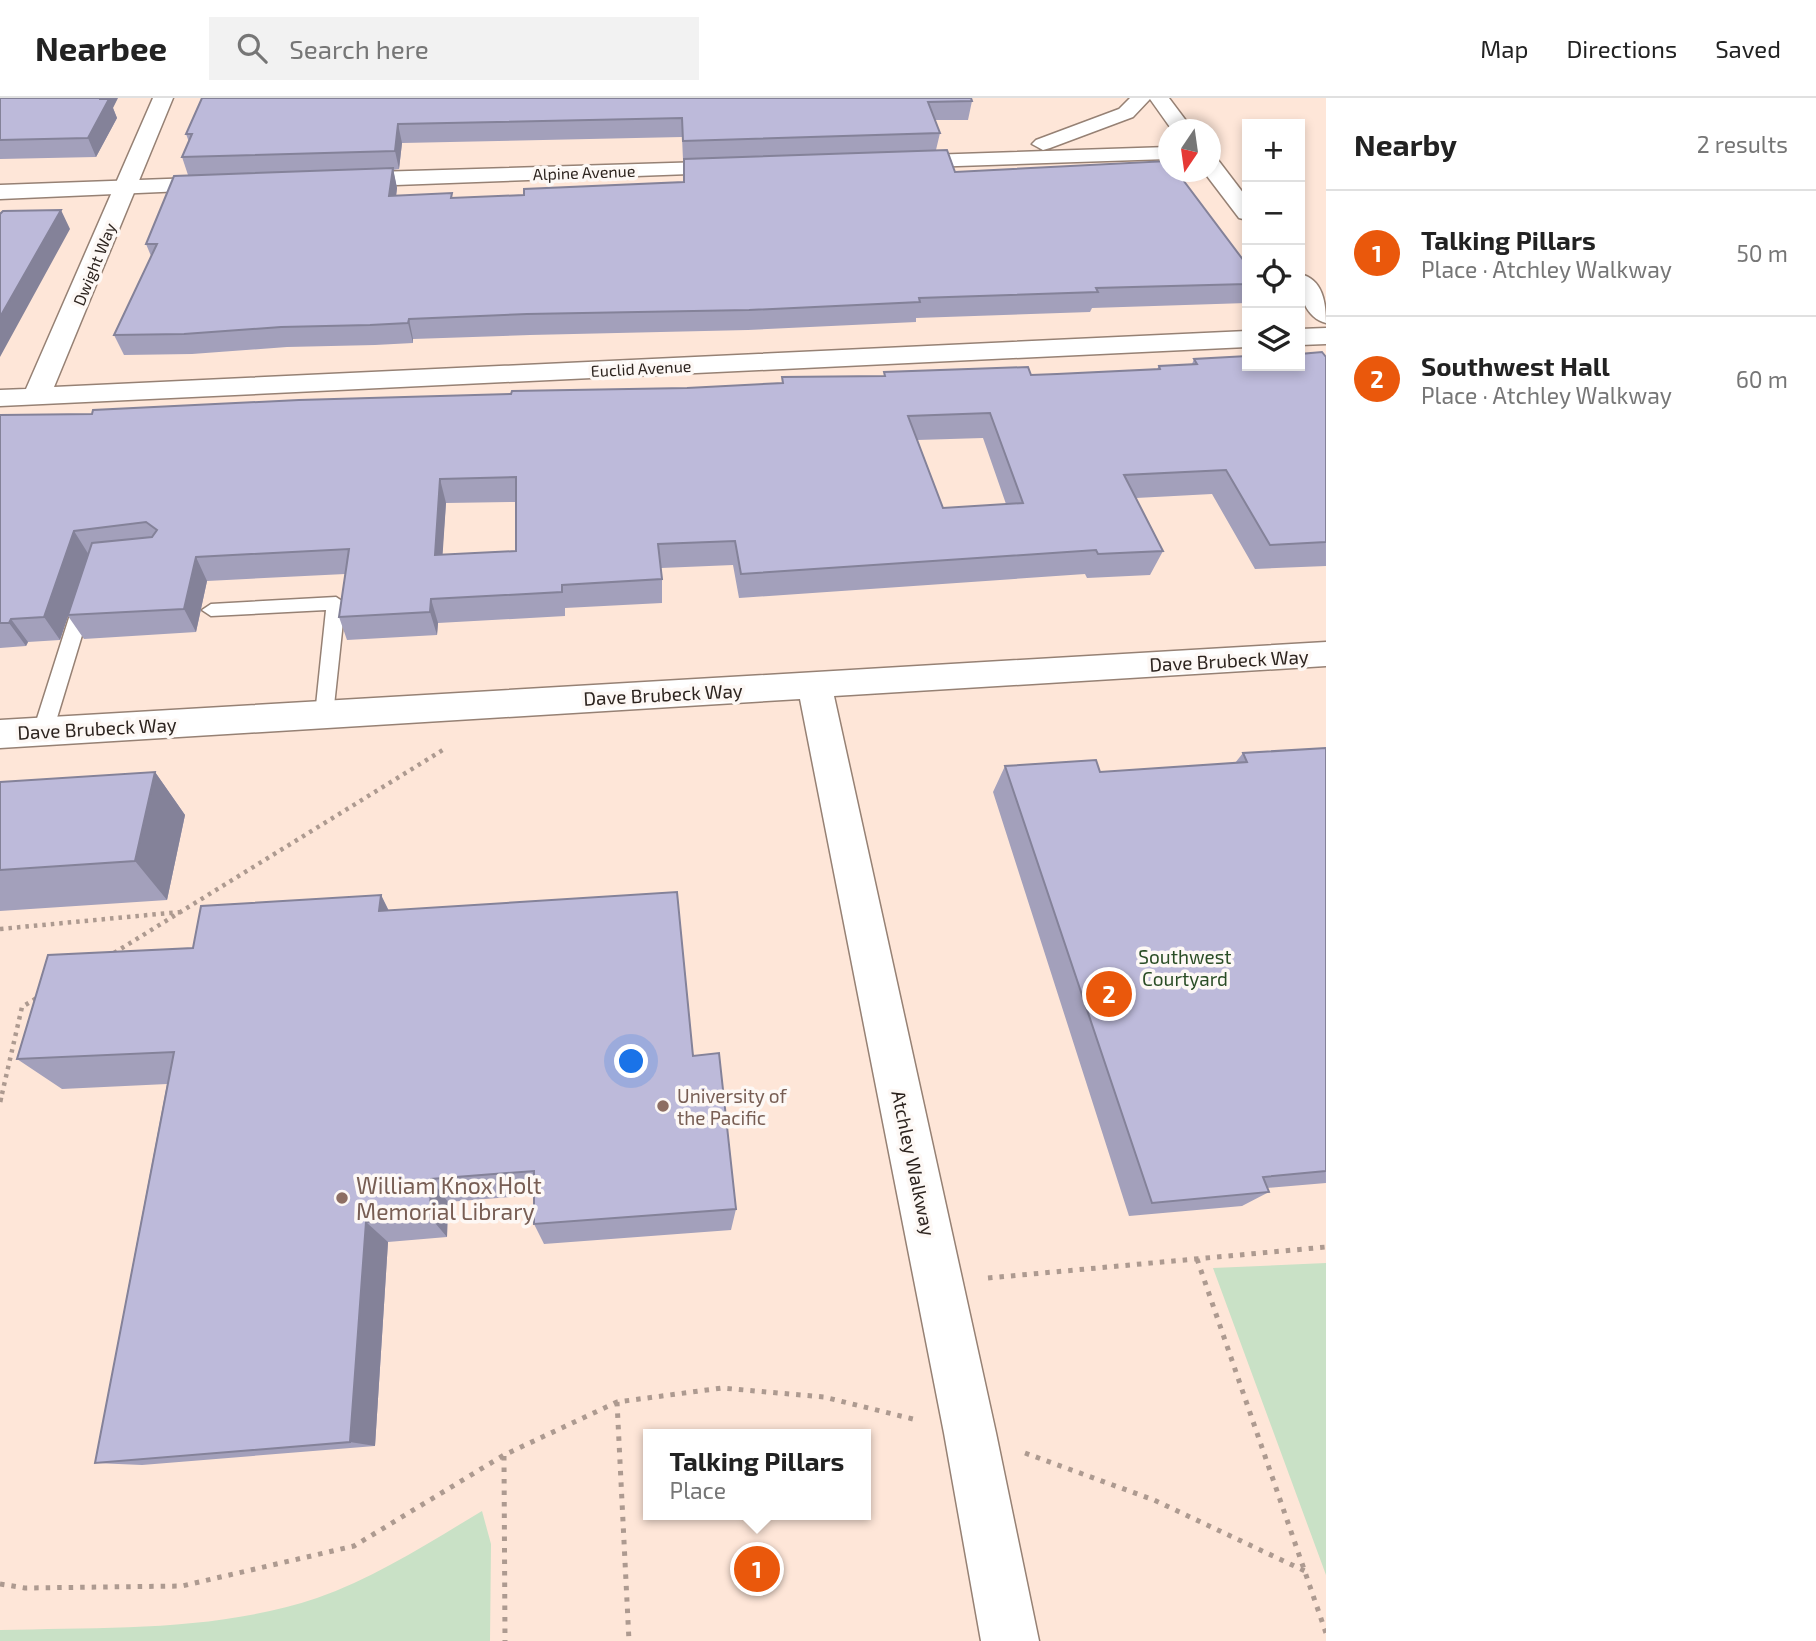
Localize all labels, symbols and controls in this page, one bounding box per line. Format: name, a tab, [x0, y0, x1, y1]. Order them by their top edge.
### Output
search box	[209, 17, 699, 80]
text: Nearbee	[35, 28, 167, 68]
icon: search	[233, 29, 271, 67]
text: Search here	[289, 33, 429, 64]
text: Map	[1480, 34, 1528, 63]
text: Directions	[1566, 34, 1677, 63]
text: Saved	[1715, 34, 1781, 63]
north arrow	[1158, 119, 1221, 182]
map controls	[1242, 119, 1305, 371]
button: +	[1242, 119, 1305, 182]
text: Nearby	[1354, 126, 1457, 162]
text: 2 results	[1697, 130, 1788, 158]
street label: Alpine Avenue	[532, 161, 636, 183]
button: −	[1242, 182, 1305, 245]
street label: Dwight Way	[69, 219, 119, 308]
text: Talking Pillars	[1421, 224, 1596, 255]
text: 1	[1372, 239, 1382, 267]
text: 50 m	[1737, 239, 1788, 267]
button: locate	[1242, 245, 1305, 308]
text: Place · Atchley Walkway	[1421, 255, 1672, 283]
button: layers	[1242, 308, 1305, 371]
text: Southwest Hall	[1421, 350, 1610, 381]
street label: Euclid Avenue	[590, 356, 692, 380]
text: 2	[1370, 365, 1384, 393]
text: 60 m	[1736, 365, 1788, 393]
text: Place · Atchley Walkway	[1421, 381, 1672, 409]
street label: Dave Brubeck Way	[1149, 644, 1309, 676]
street label: Dave Brubeck Way	[583, 678, 743, 710]
street label: Dave Brubeck Way	[17, 712, 177, 744]
park label: Southwest Courtyard	[1138, 945, 1232, 990]
pin: 2	[1086, 968, 1132, 1020]
your location	[614, 1044, 648, 1078]
place label: University of the Pacific	[677, 1084, 787, 1129]
street label: Atchley Walkway	[887, 1088, 941, 1238]
marker: University of the Pacific	[655, 1098, 671, 1114]
place label: William Knox Holt Memorial Library	[356, 1171, 542, 1225]
marker: William Knox Holt Memorial Library	[334, 1190, 350, 1206]
popup	[643, 1429, 871, 1520]
text: Talking Pillars	[670, 1445, 844, 1476]
text: Place	[670, 1476, 726, 1504]
pin: 1	[734, 1543, 780, 1595]

